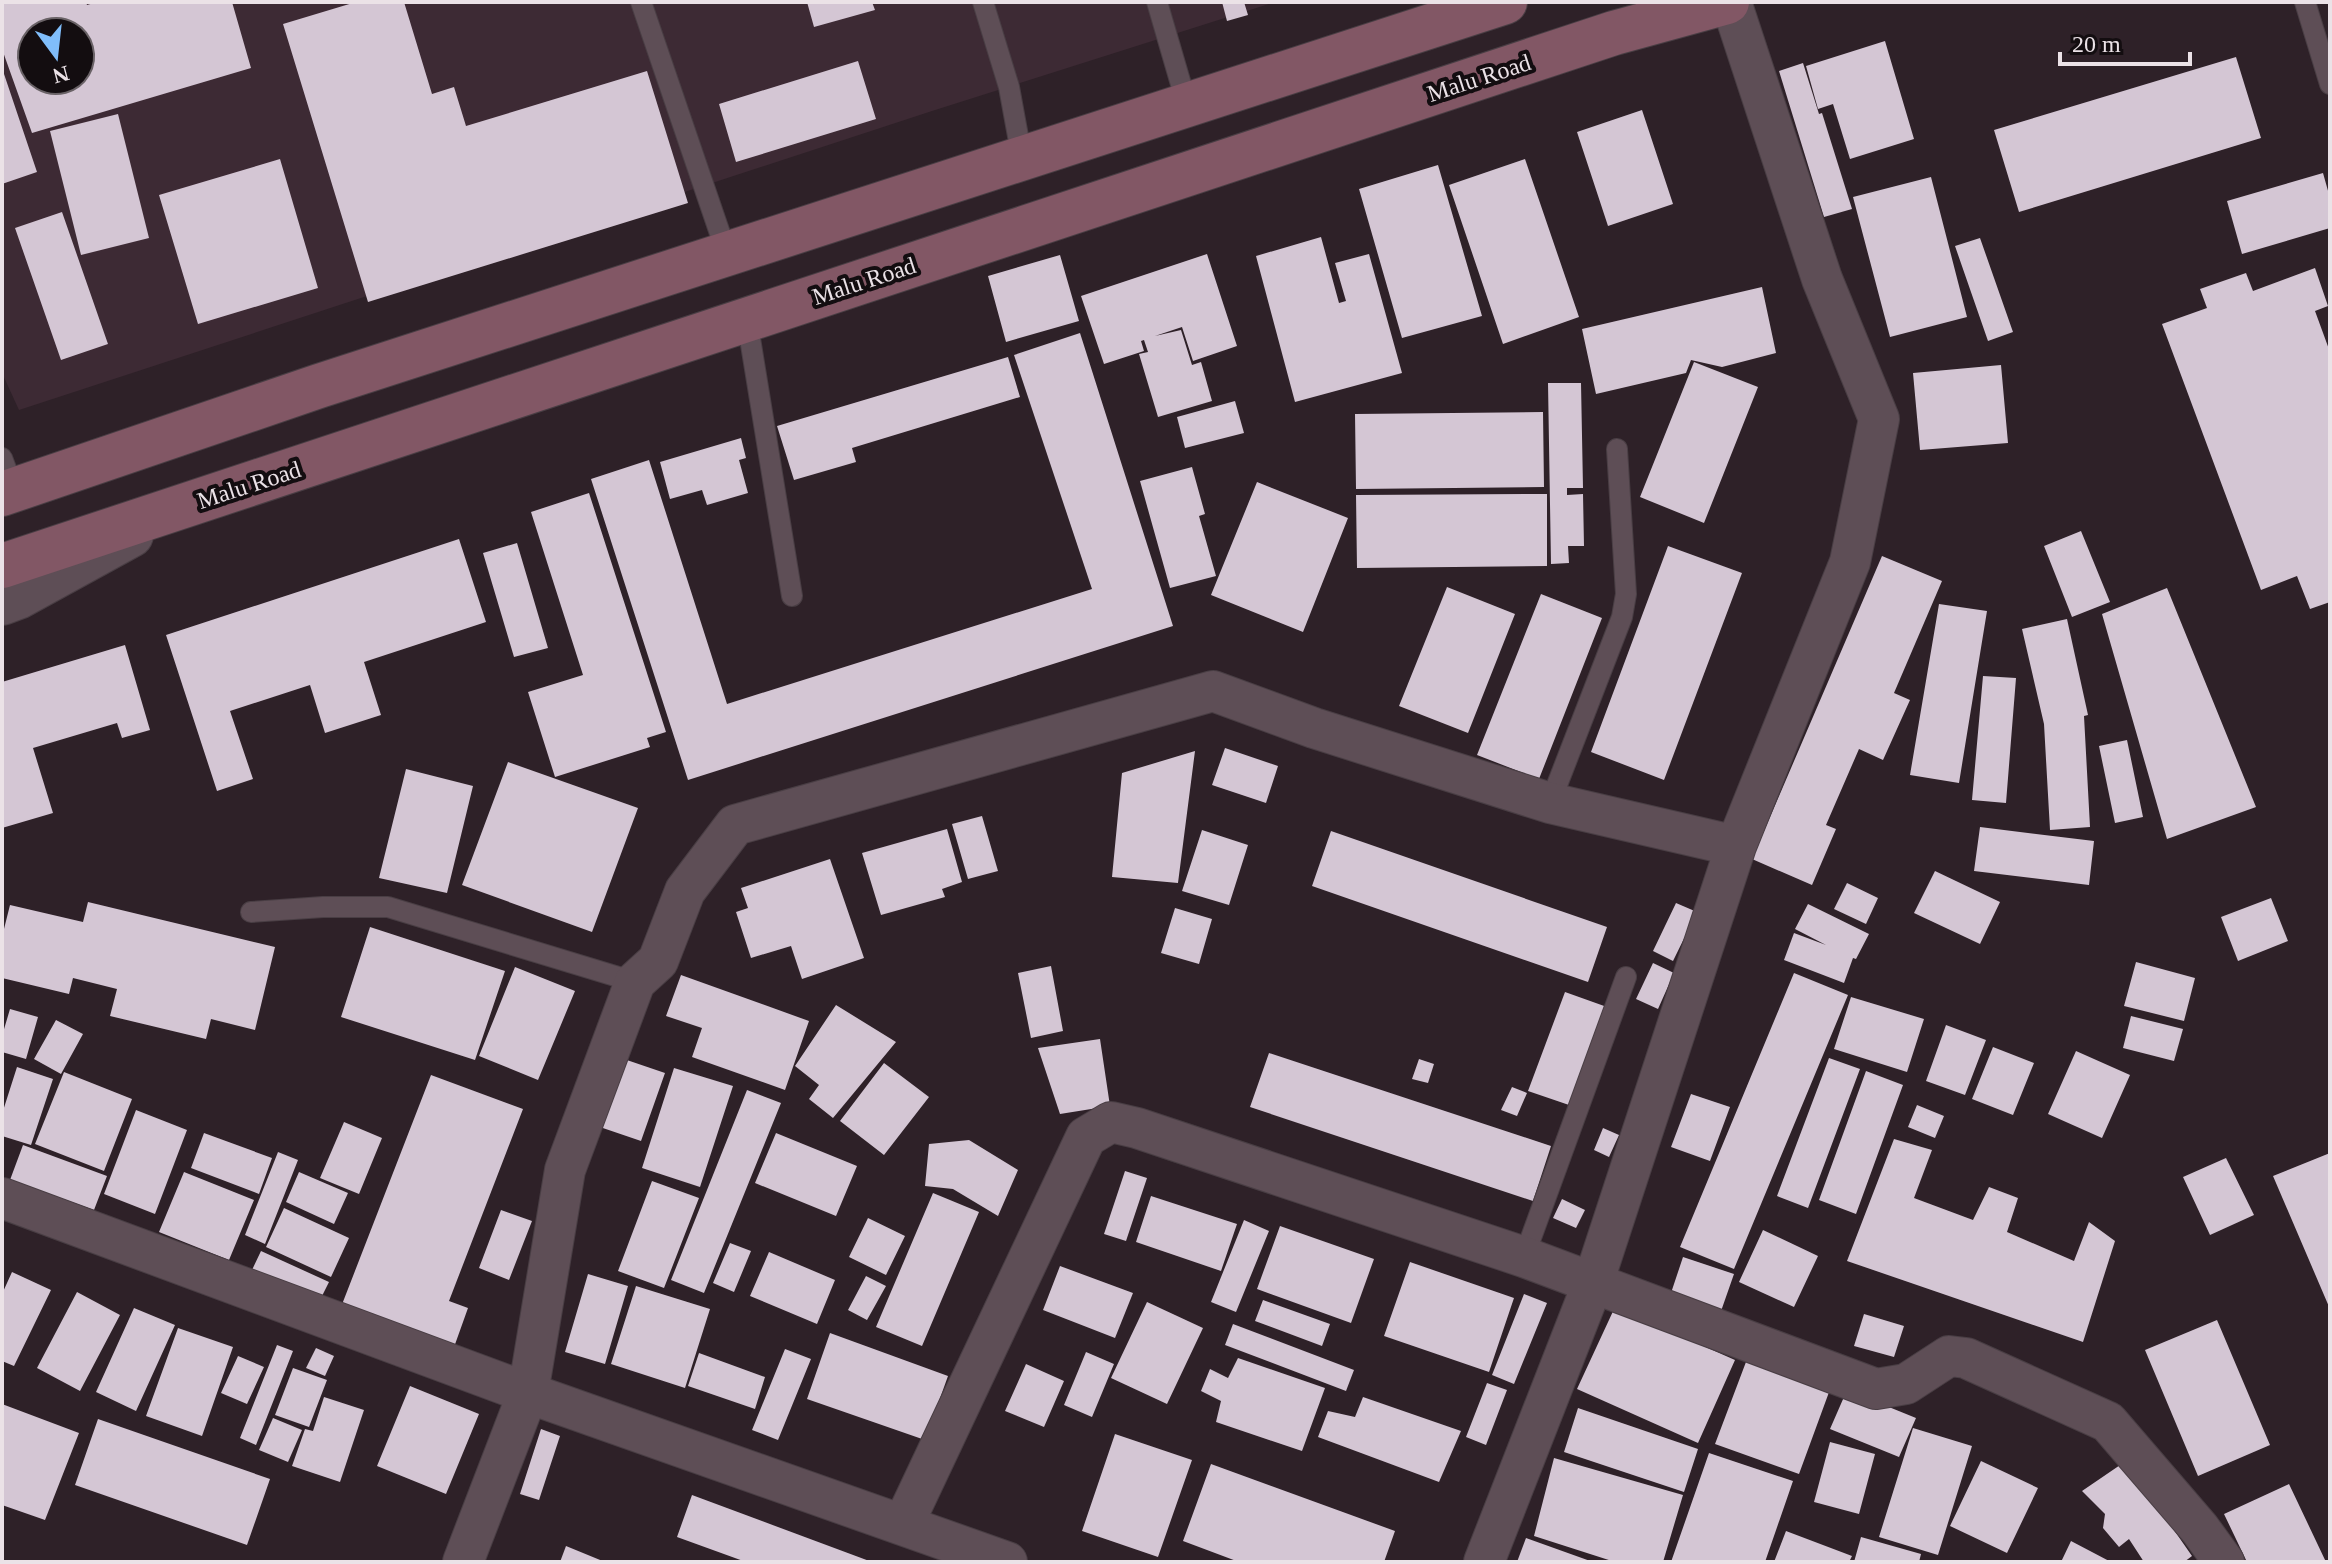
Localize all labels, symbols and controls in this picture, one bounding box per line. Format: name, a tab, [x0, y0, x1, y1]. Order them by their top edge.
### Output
north arrow	[16, 16, 96, 96]
scale bar	[2060, 16, 2190, 66]
text: 20 m	[2072, 31, 2121, 57]
street label: Malu Road	[1424, 49, 1534, 107]
text: N	[50, 61, 72, 89]
street label: Malu Road	[809, 252, 919, 310]
street label: Malu Road	[194, 456, 304, 514]

